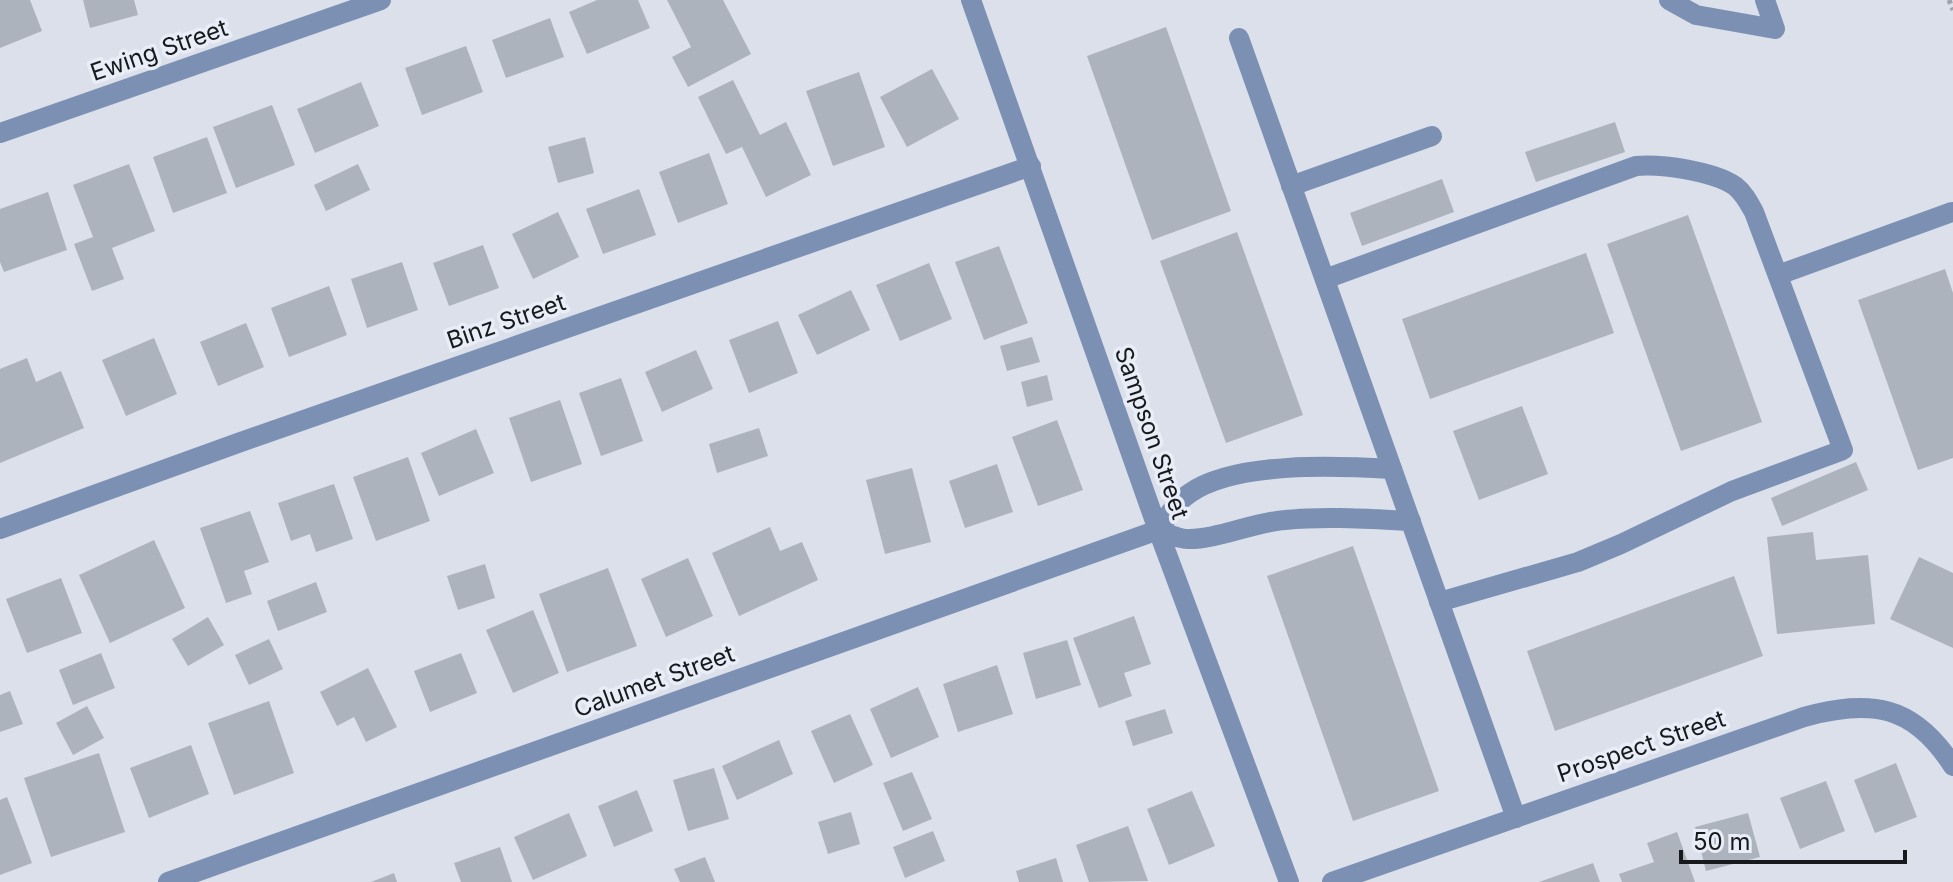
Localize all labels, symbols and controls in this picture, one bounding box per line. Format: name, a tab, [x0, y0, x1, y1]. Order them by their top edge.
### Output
street label: Ewing Street	[87, 13, 232, 87]
street label: Binz Street	[443, 287, 569, 355]
street label: Sampson Street	[1109, 343, 1195, 523]
street label: Calumet Street	[570, 639, 738, 723]
street label: Prospect Street	[1553, 704, 1729, 788]
scale bar	[1681, 814, 1905, 864]
text: 50 m	[1693, 827, 1751, 856]

